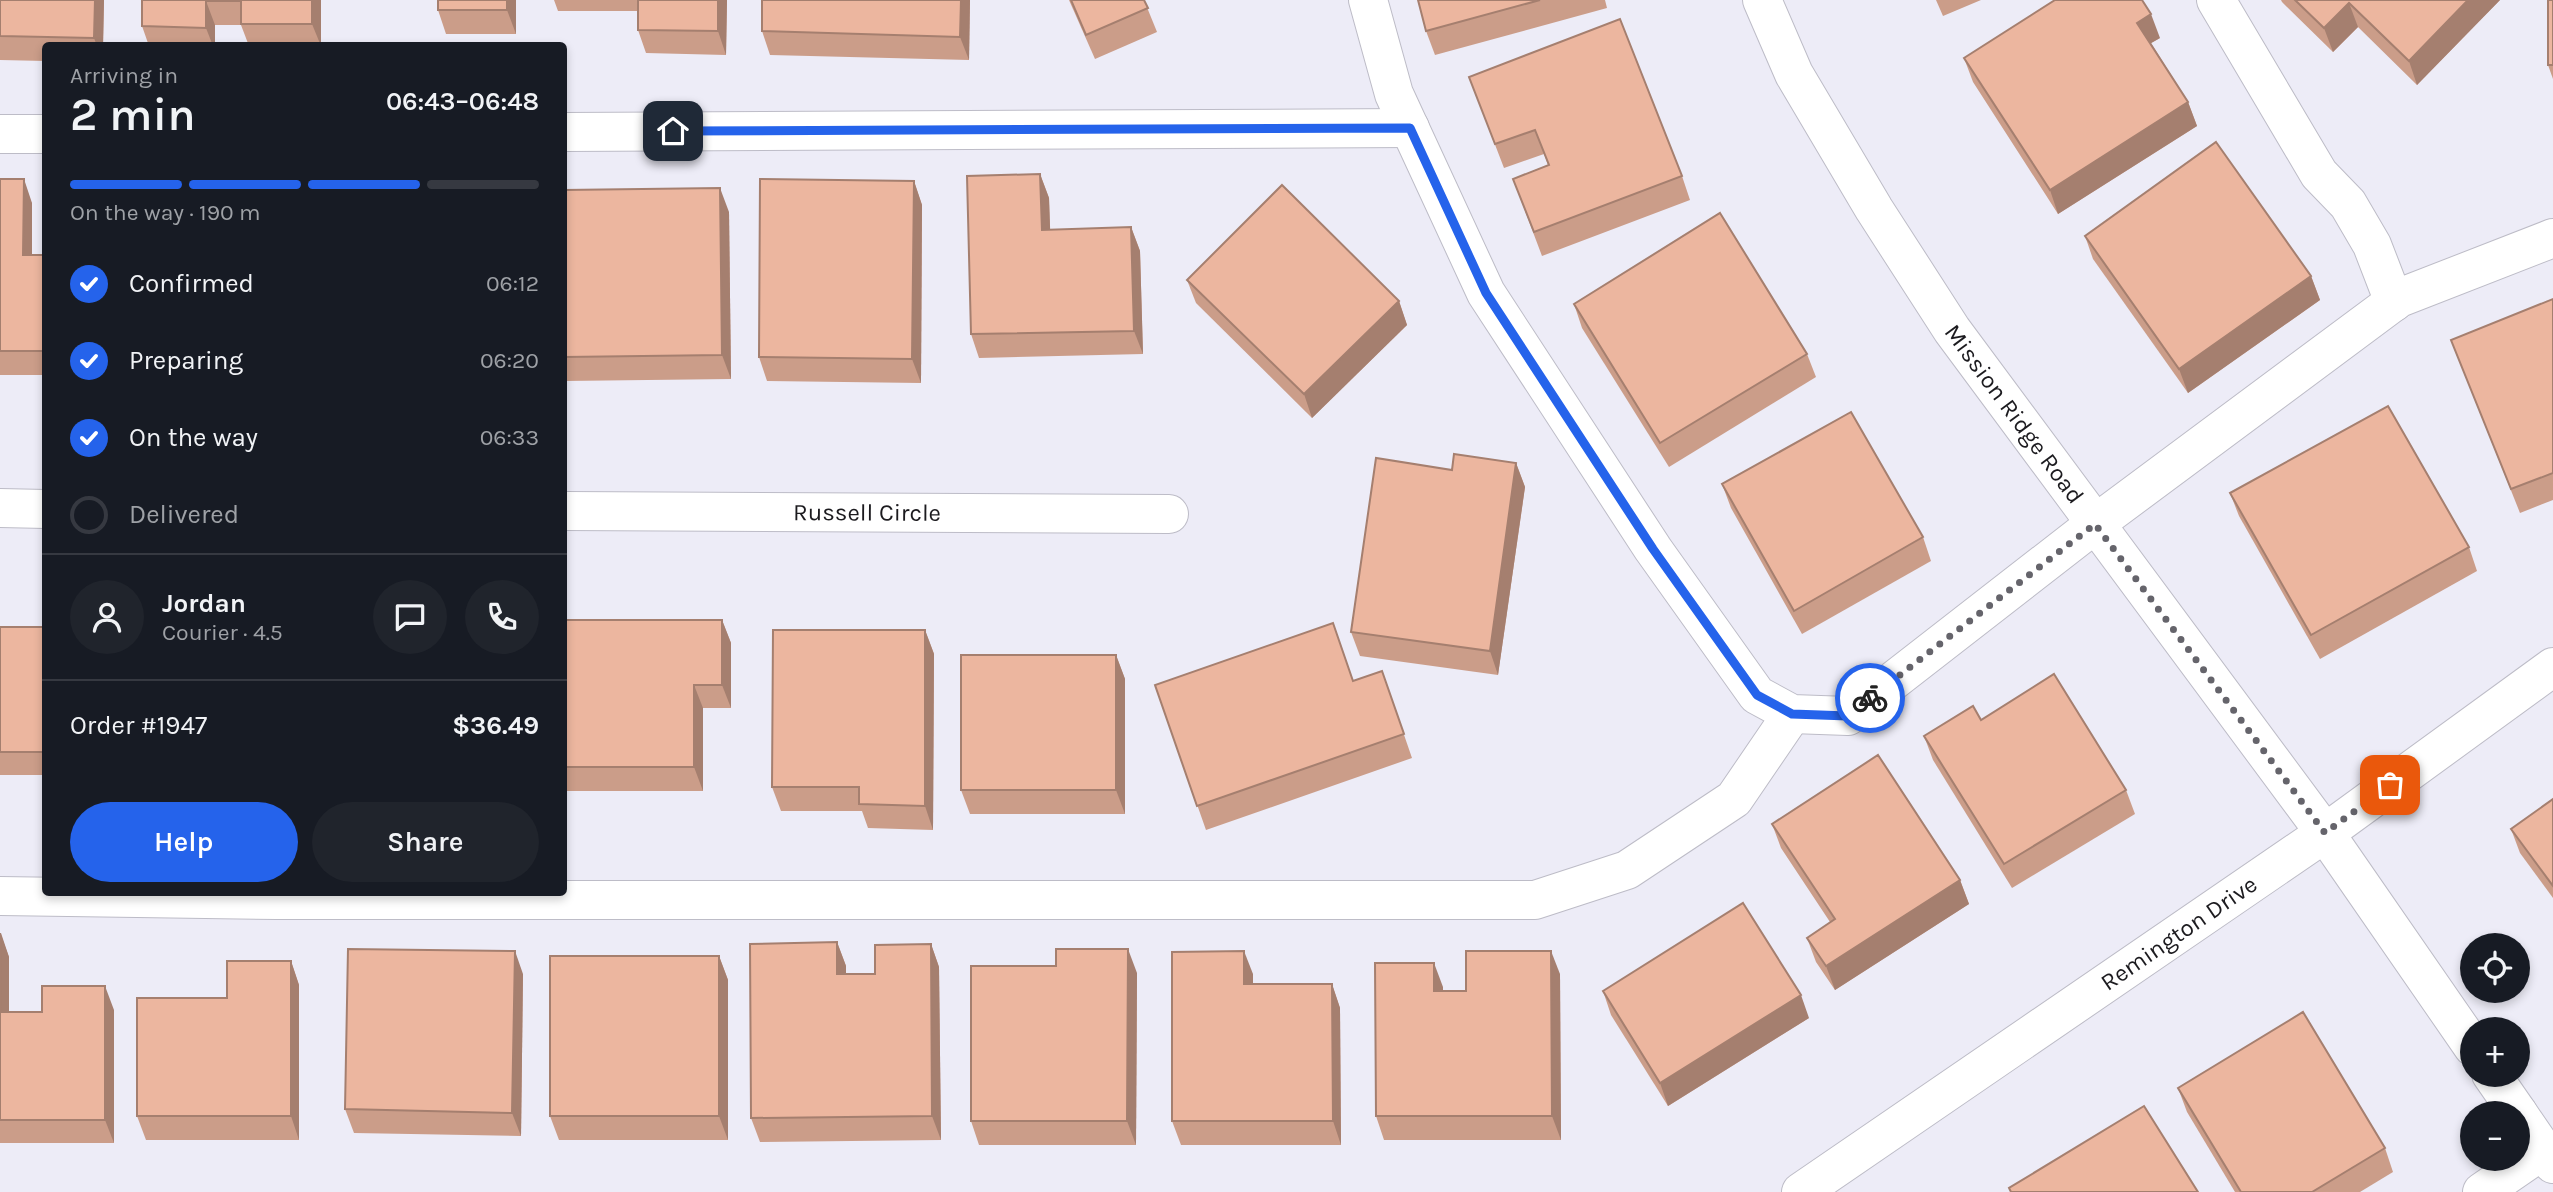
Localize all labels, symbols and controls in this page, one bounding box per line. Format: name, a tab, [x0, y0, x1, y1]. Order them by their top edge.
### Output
text: Arriving in	[70, 62, 178, 89]
text: 06:43–06:48	[386, 86, 539, 117]
text: 2 min	[70, 88, 196, 142]
pin	[643, 101, 703, 161]
icon: home	[654, 112, 692, 150]
text: On the way · 190 m	[70, 199, 261, 226]
icon: check	[70, 265, 108, 303]
text: Confirmed	[129, 268, 254, 299]
text: 06:12	[486, 270, 539, 297]
street label: Mission Ridge Road	[1939, 319, 2090, 509]
icon: check	[70, 342, 108, 380]
text: Preparing	[129, 345, 243, 376]
text: 06:20	[480, 347, 539, 374]
icon: check	[70, 419, 108, 457]
text: On the way	[129, 422, 258, 453]
text: 06:33	[480, 424, 539, 451]
street label: Russell Circle	[793, 498, 941, 527]
text: Delivered	[129, 499, 239, 530]
button: person	[70, 580, 144, 654]
button: chat	[373, 580, 447, 654]
button: phone	[465, 580, 539, 654]
text: Jordan	[162, 588, 246, 619]
text: Courier · 4.5	[162, 619, 283, 646]
courier	[1835, 663, 1905, 733]
icon: bike	[1851, 679, 1889, 717]
text: Order #1947	[70, 710, 207, 741]
text: $36.49	[452, 710, 539, 741]
pin	[2360, 755, 2420, 815]
icon: bag	[2371, 766, 2409, 804]
button: Help	[70, 802, 298, 882]
button: Share	[312, 802, 539, 882]
street label: Remington Drive	[2095, 870, 2262, 996]
map controls	[2460, 933, 2530, 1171]
button: locate	[2460, 933, 2530, 1003]
button: +	[2460, 1017, 2530, 1087]
button: −	[2460, 1101, 2530, 1171]

